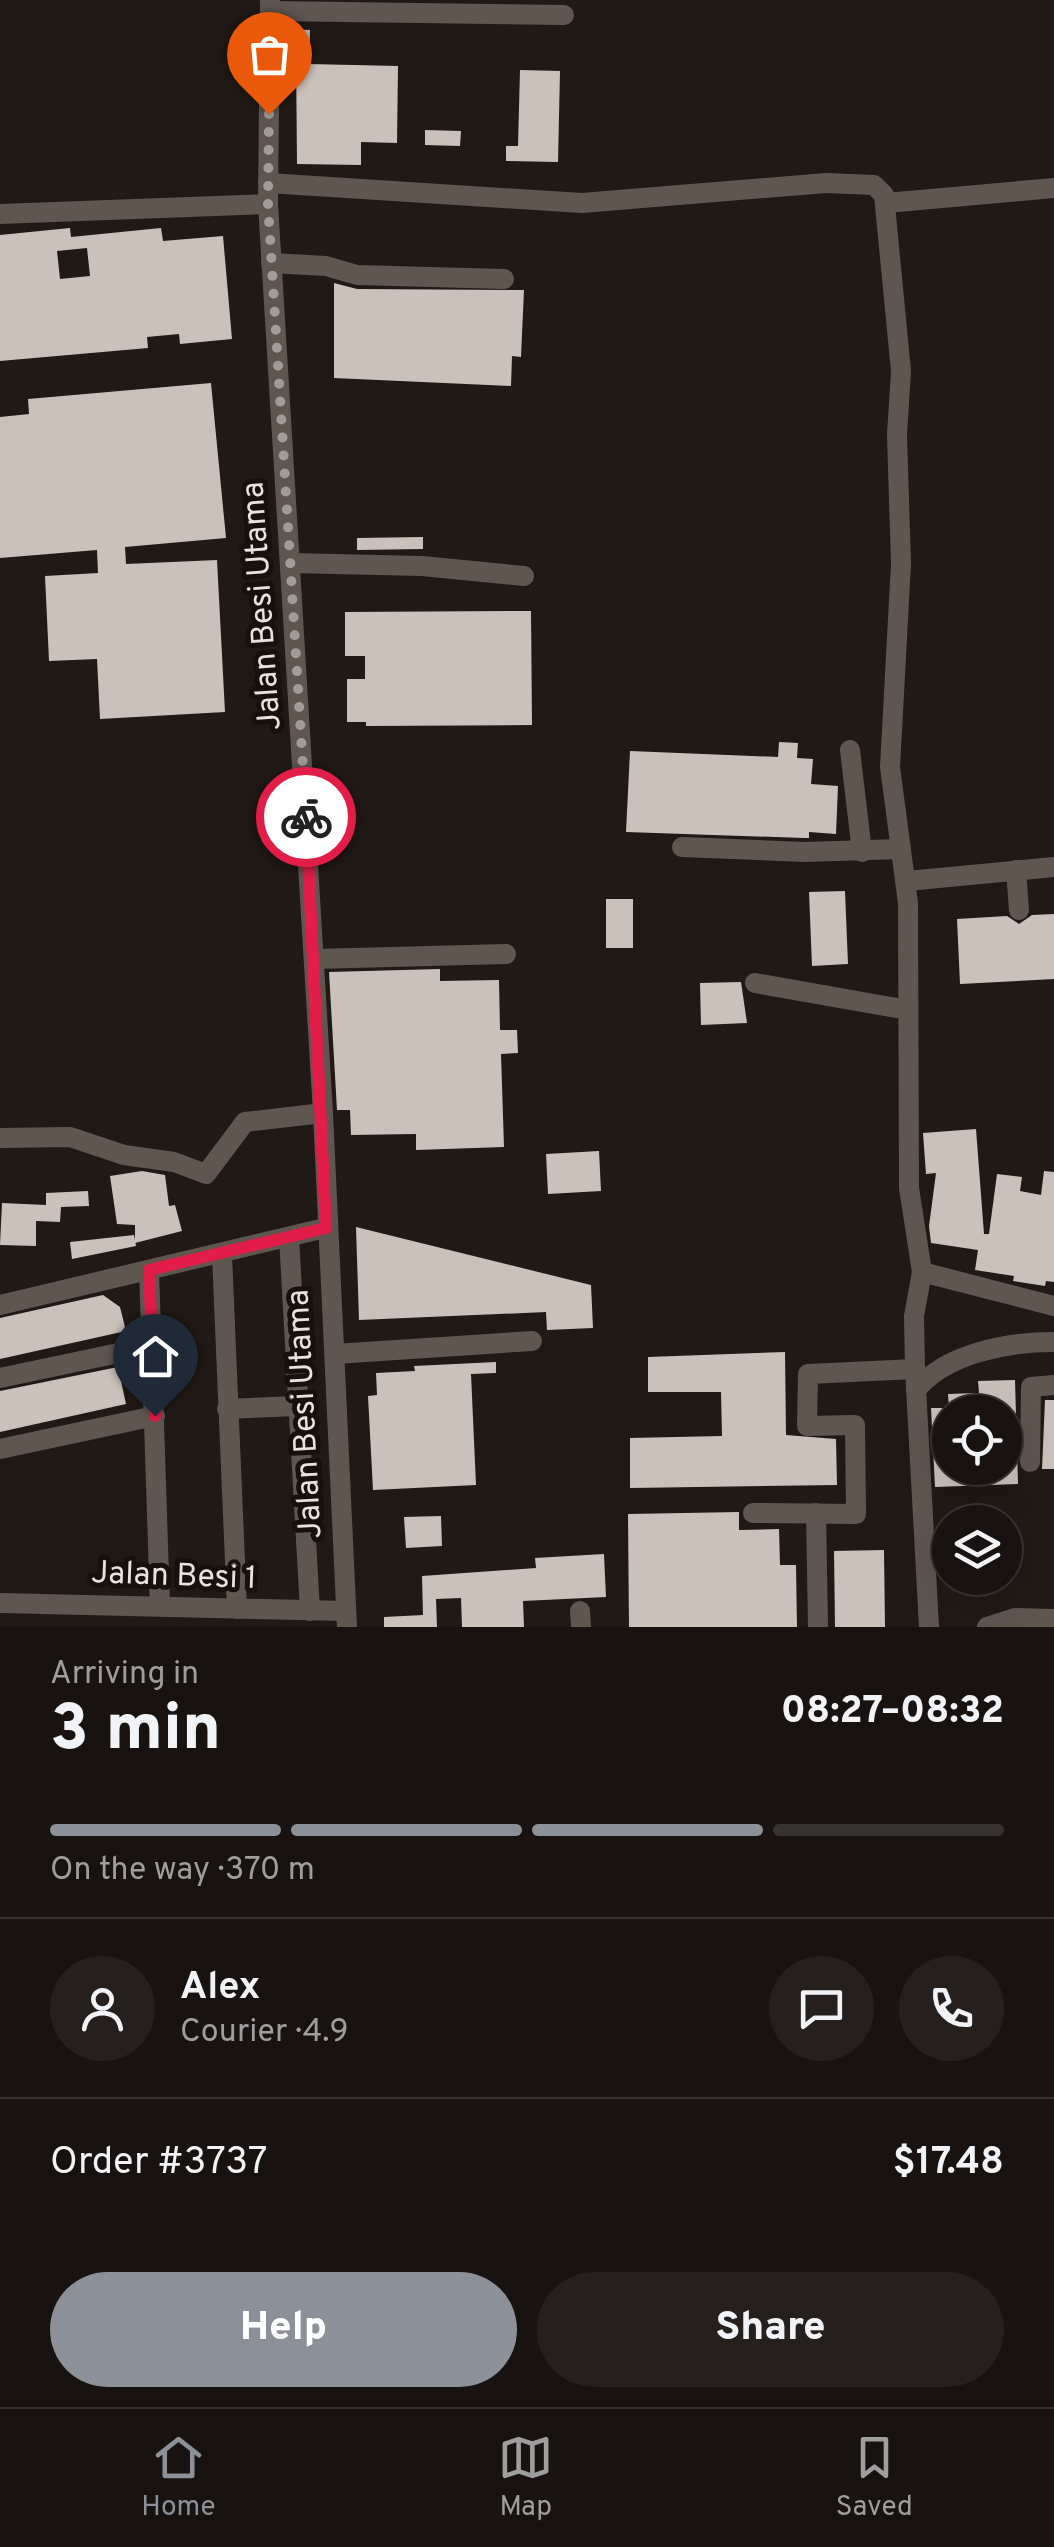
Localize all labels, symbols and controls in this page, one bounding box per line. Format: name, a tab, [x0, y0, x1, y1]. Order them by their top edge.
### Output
pin	[227, 12, 312, 115]
icon: bag	[242, 27, 297, 82]
street label: Jalan Besi Utama	[234, 480, 292, 732]
courier	[256, 767, 356, 867]
icon: bike	[279, 790, 334, 845]
street label: Jalan Besi Utama	[279, 1288, 333, 1540]
pin	[113, 1314, 198, 1417]
icon: home	[128, 1329, 183, 1384]
map controls	[932, 1395, 1022, 1595]
button: locate	[932, 1395, 1022, 1485]
button: layers	[932, 1505, 1022, 1595]
street label: Jalan Besi 1	[90, 1554, 258, 1600]
text: Arriving in	[50, 1655, 199, 1695]
text: 08:27–08:32	[781, 1688, 1004, 1737]
text: 3 min	[50, 1691, 221, 1773]
text: On the way · 370 m	[50, 1851, 315, 1891]
button: person	[50, 1956, 155, 2061]
button: chat	[769, 1956, 874, 2061]
button: phone	[899, 1956, 1004, 2061]
text: Alex	[180, 1964, 260, 2013]
text: Courier · 4.9	[180, 2013, 349, 2053]
text: Order #3737	[50, 2139, 268, 2188]
text: $17.48	[893, 2139, 1004, 2188]
button: Help	[50, 2272, 517, 2387]
button: Share	[537, 2272, 1004, 2387]
tab: Home	[141, 2430, 216, 2526]
tab: Map	[498, 2430, 553, 2526]
tab: Saved	[836, 2430, 913, 2526]

